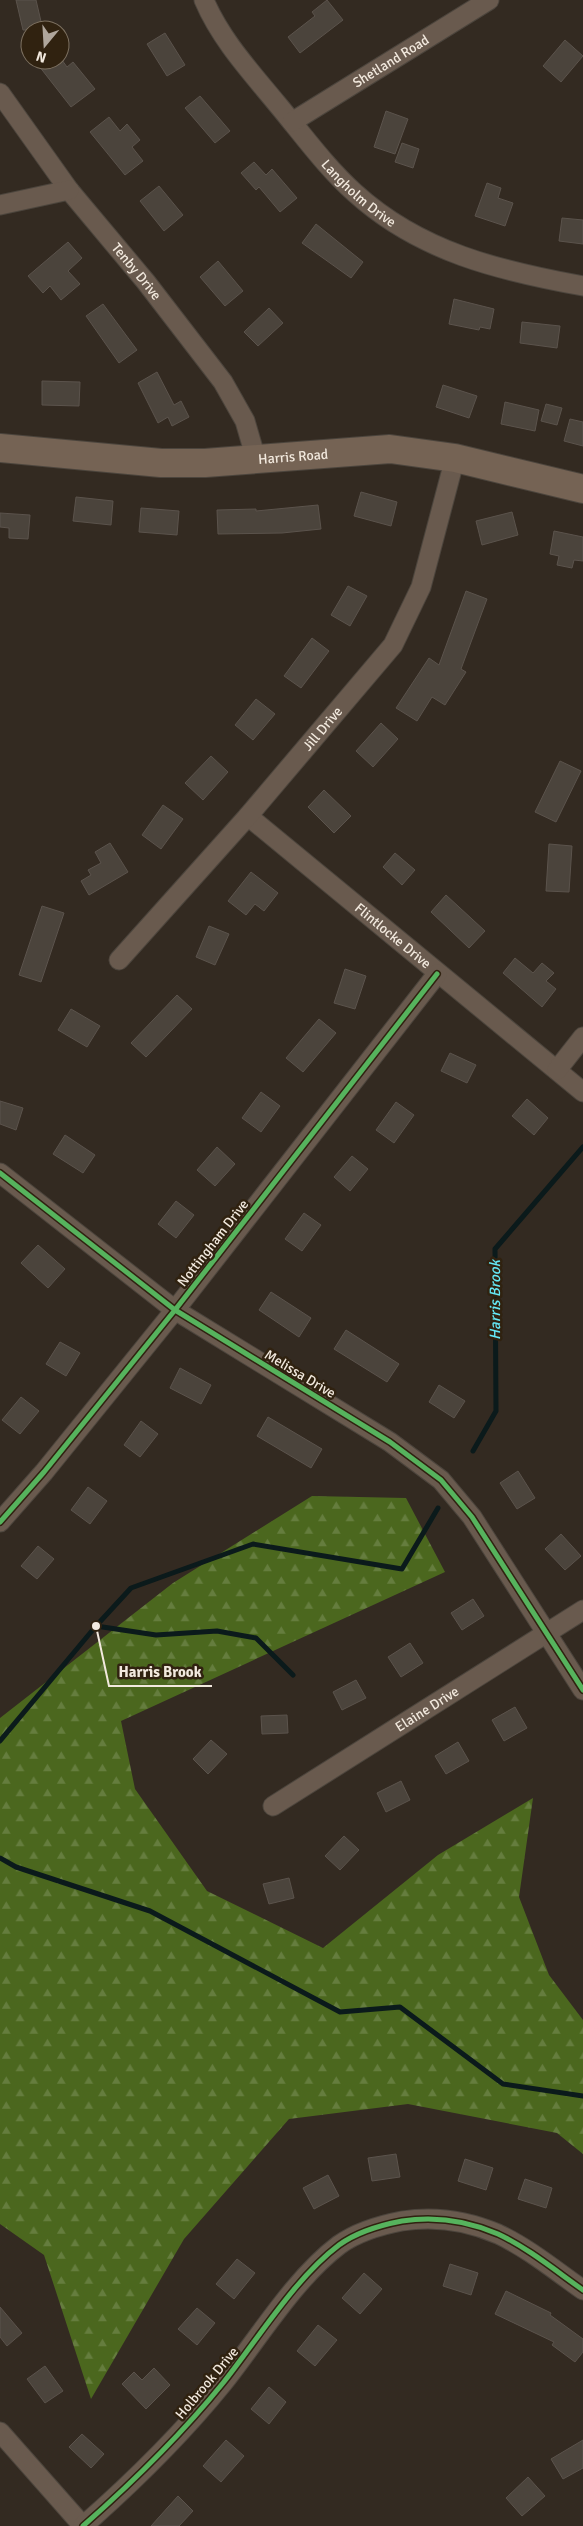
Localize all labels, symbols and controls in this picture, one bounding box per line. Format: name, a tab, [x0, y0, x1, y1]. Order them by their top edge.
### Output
north arrow	[20, 20, 70, 70]
street label: Shetland Road	[349, 31, 432, 91]
text: N	[34, 47, 48, 66]
street label: Langholm Drive	[318, 156, 399, 230]
street label: Tenby Drive	[108, 239, 165, 303]
street label: Harris Road	[257, 445, 329, 467]
street label: Jill Drive	[299, 703, 346, 754]
street label: Flintlocke Drive	[351, 899, 435, 972]
street label: Nottingham Drive	[174, 1196, 252, 1290]
water label: Harris Brook	[486, 1258, 504, 1340]
street label: Melissa Drive	[261, 1346, 339, 1402]
callout: Harris Brook	[109, 1656, 212, 1686]
text: Harris Brook	[119, 1663, 202, 1681]
street label: Elaine Drive	[392, 1682, 462, 1735]
street label: Holbrook Drive	[172, 2343, 242, 2423]

